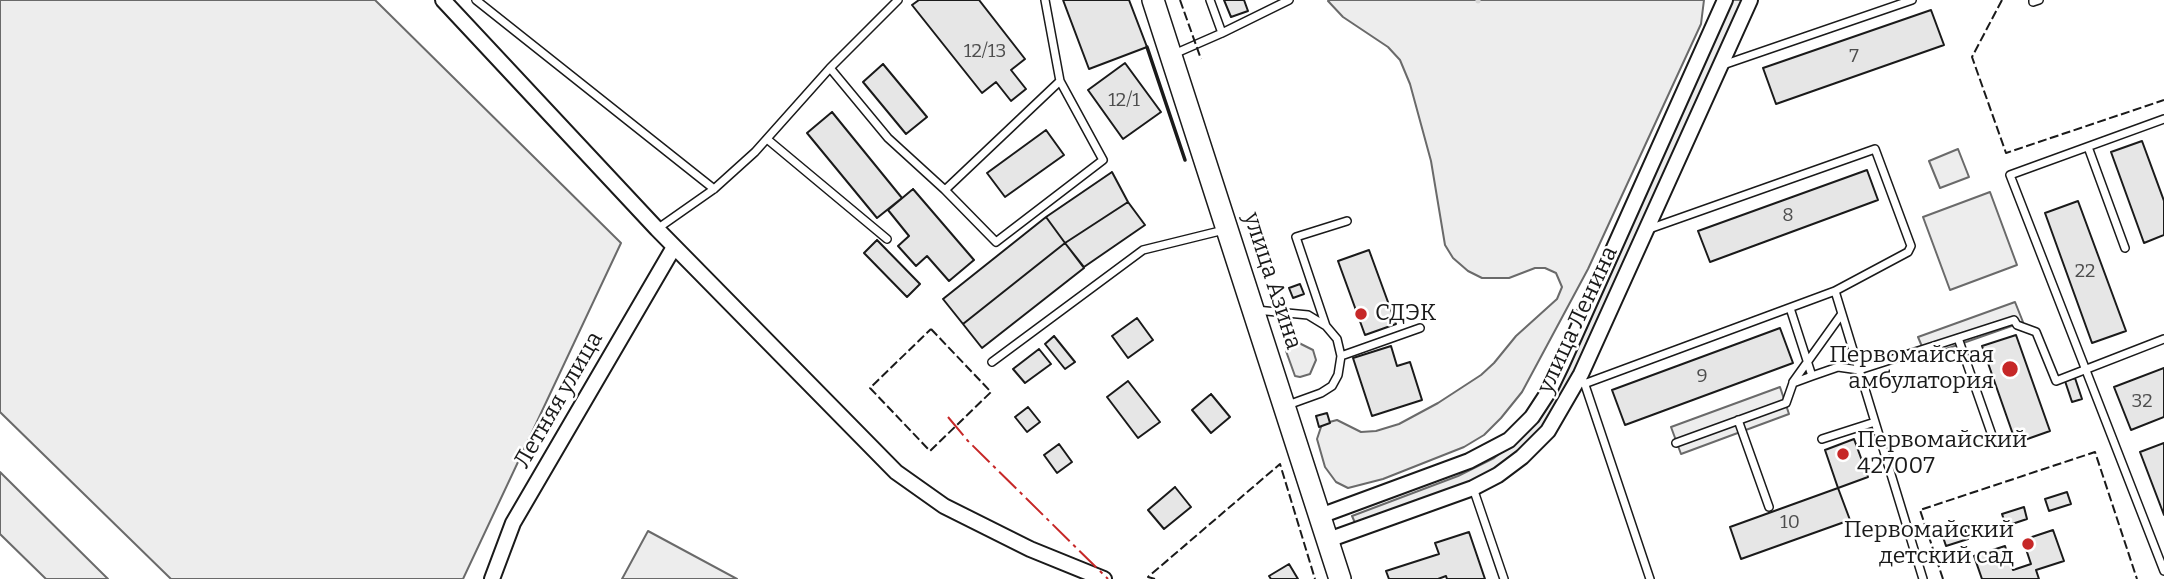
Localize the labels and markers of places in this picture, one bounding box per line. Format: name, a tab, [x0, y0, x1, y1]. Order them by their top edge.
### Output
place label: СДЭК	[1375, 300, 1436, 328]
marker: СДЭК	[1353, 306, 1369, 322]
place label: Первомайская амбулатория	[1829, 342, 1994, 396]
marker: Первомайская амбулатория	[2000, 359, 2020, 379]
place label: Первомайский 427007	[1857, 427, 2027, 481]
marker: Первомайский 427007	[1835, 446, 1851, 462]
place label: Первомайский детский сад	[1844, 517, 2014, 571]
marker: Первомайский детский сад	[2020, 536, 2036, 552]

